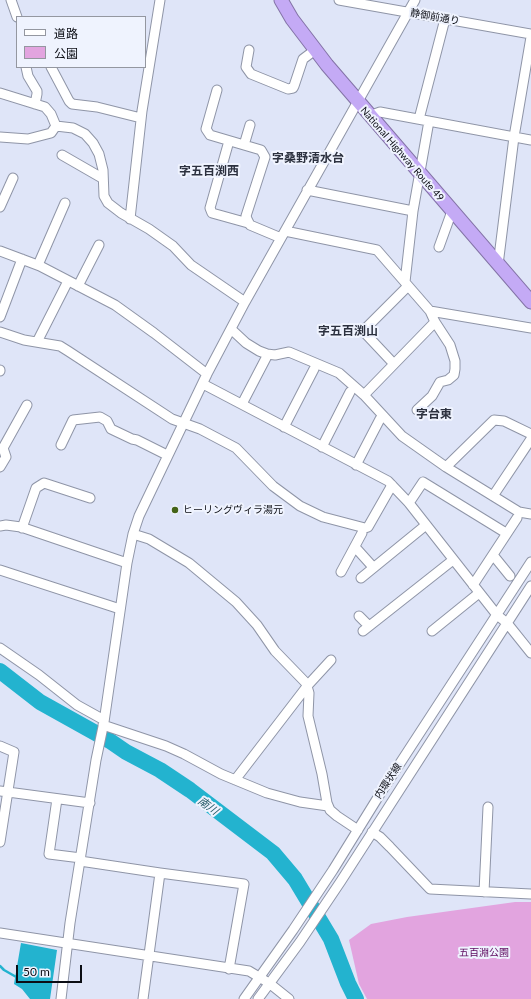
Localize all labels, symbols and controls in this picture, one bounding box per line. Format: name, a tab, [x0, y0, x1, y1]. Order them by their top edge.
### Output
street label: 静御前通り	[409, 7, 461, 27]
legend	[16, 16, 146, 68]
text: 道路	[54, 26, 78, 41]
text: 公園	[54, 46, 78, 61]
street label: National Highway Route 49	[358, 104, 446, 204]
district label: 字桑野清水台	[272, 151, 344, 165]
district label: 字五百渕西	[179, 164, 239, 178]
district label: 字五百渕山	[318, 324, 378, 338]
district label: 字台東	[416, 407, 452, 421]
place label: ヒーリングヴィラ湯元	[183, 504, 283, 516]
marker: ヒーリングヴィラ湯元	[170, 505, 180, 515]
street label: 内環状線	[372, 761, 404, 801]
water label: 南川	[195, 794, 221, 818]
park label: 五百淵公園	[459, 947, 509, 959]
scale bar	[18, 957, 84, 983]
text: 50 m	[23, 964, 50, 979]

